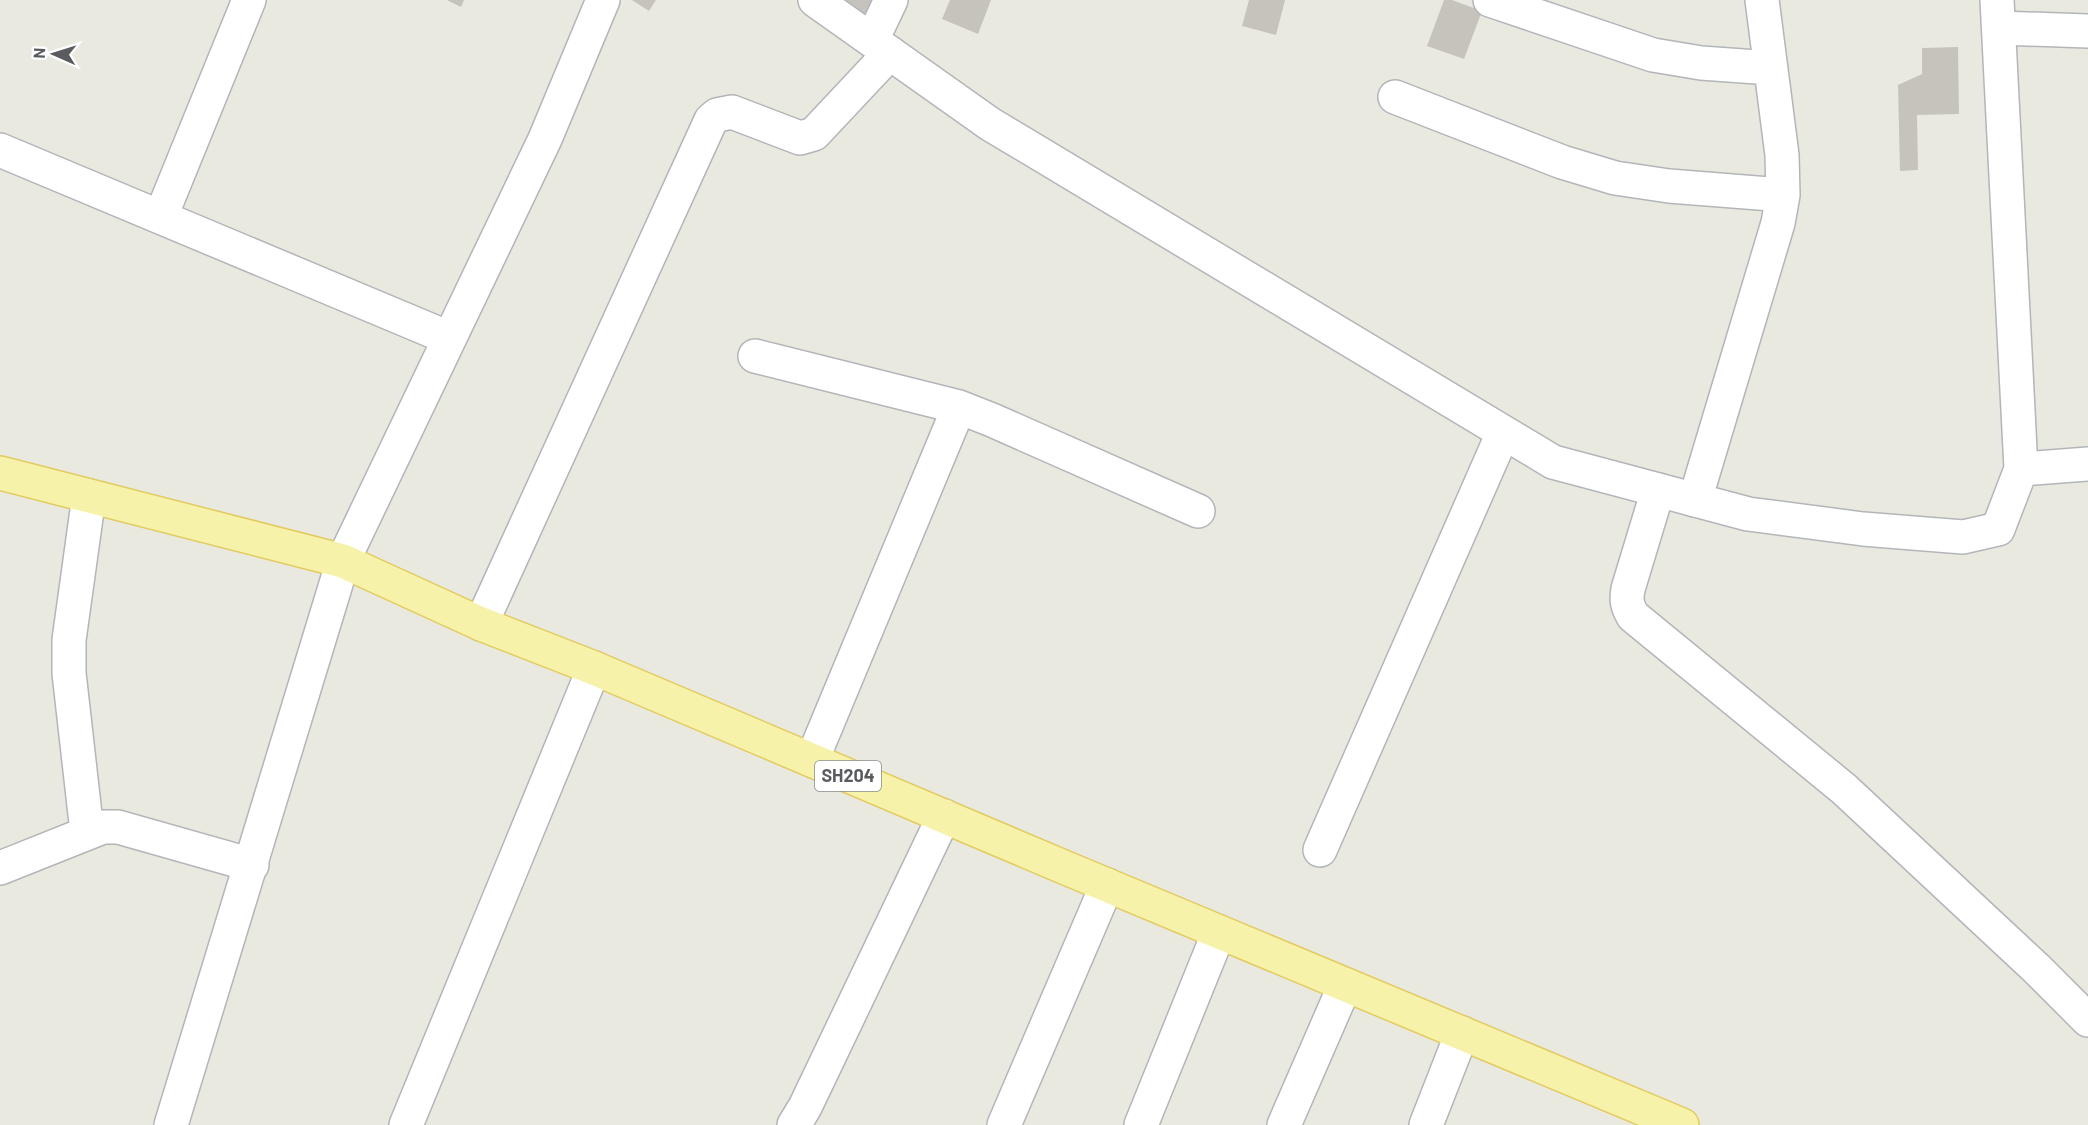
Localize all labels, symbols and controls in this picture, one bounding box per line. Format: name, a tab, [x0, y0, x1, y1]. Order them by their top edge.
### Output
north arrow	[24, 24, 84, 84]
text: N	[29, 47, 48, 59]
road number: SH204	[815, 761, 881, 791]

